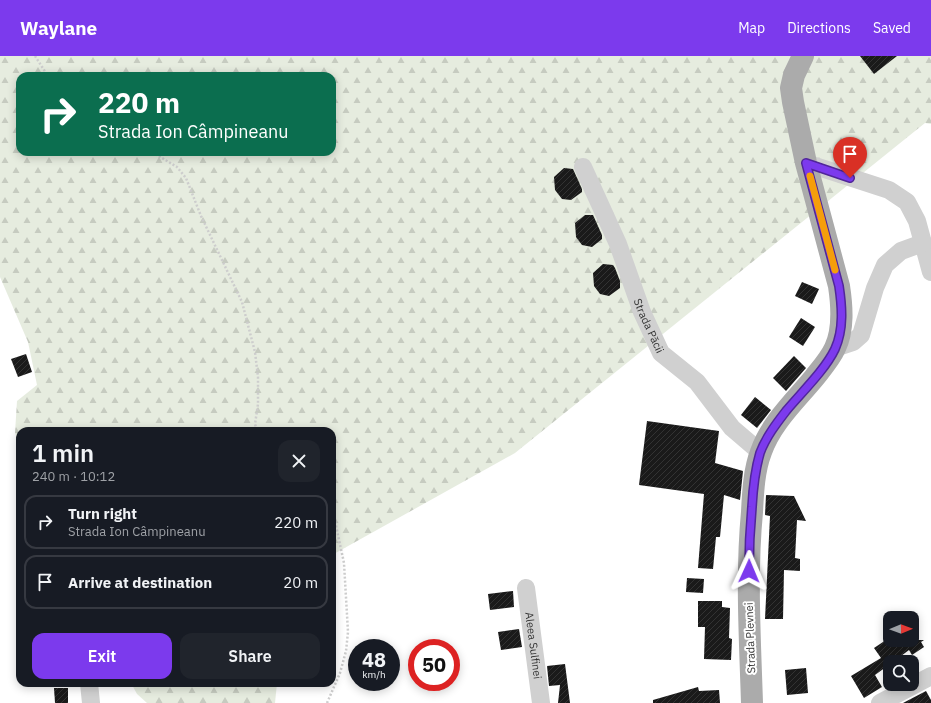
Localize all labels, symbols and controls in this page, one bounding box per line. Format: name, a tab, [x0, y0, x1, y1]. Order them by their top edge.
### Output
text: Waylane	[20, 16, 97, 40]
text: Map	[738, 19, 765, 37]
text: Directions	[787, 19, 851, 37]
text: Saved	[873, 19, 911, 37]
text: 220 m	[98, 84, 180, 121]
icon: right	[32, 88, 84, 140]
text: Strada Ion Câmpineanu	[98, 120, 289, 143]
pin	[833, 137, 867, 178]
icon: arrive	[839, 143, 861, 165]
street label: Strada Păcii	[631, 297, 667, 355]
text: 1 min	[32, 437, 94, 469]
button: close	[278, 440, 320, 482]
text: 240 m · 10:12	[32, 468, 115, 485]
text: Turn right	[68, 504, 137, 523]
icon: right	[34, 511, 56, 533]
text: 220 m	[274, 513, 318, 532]
text: Strada Ion Câmpineanu	[68, 523, 206, 540]
position arrow	[728, 550, 770, 592]
icon: arrive	[34, 571, 56, 593]
text: Arrive at destination	[68, 573, 212, 592]
text: 20 m	[283, 573, 318, 592]
street label: Strada Plevnei	[742, 602, 758, 674]
street label: Aleea Sulfinei	[522, 611, 545, 680]
north arrow	[883, 611, 919, 647]
map controls	[883, 611, 919, 691]
button: Exit	[32, 633, 172, 679]
button: Share	[180, 633, 320, 679]
speed limit sign: 50	[408, 639, 460, 691]
text: 48	[362, 646, 386, 673]
button: search	[883, 655, 919, 691]
text: km/h	[362, 668, 386, 681]

